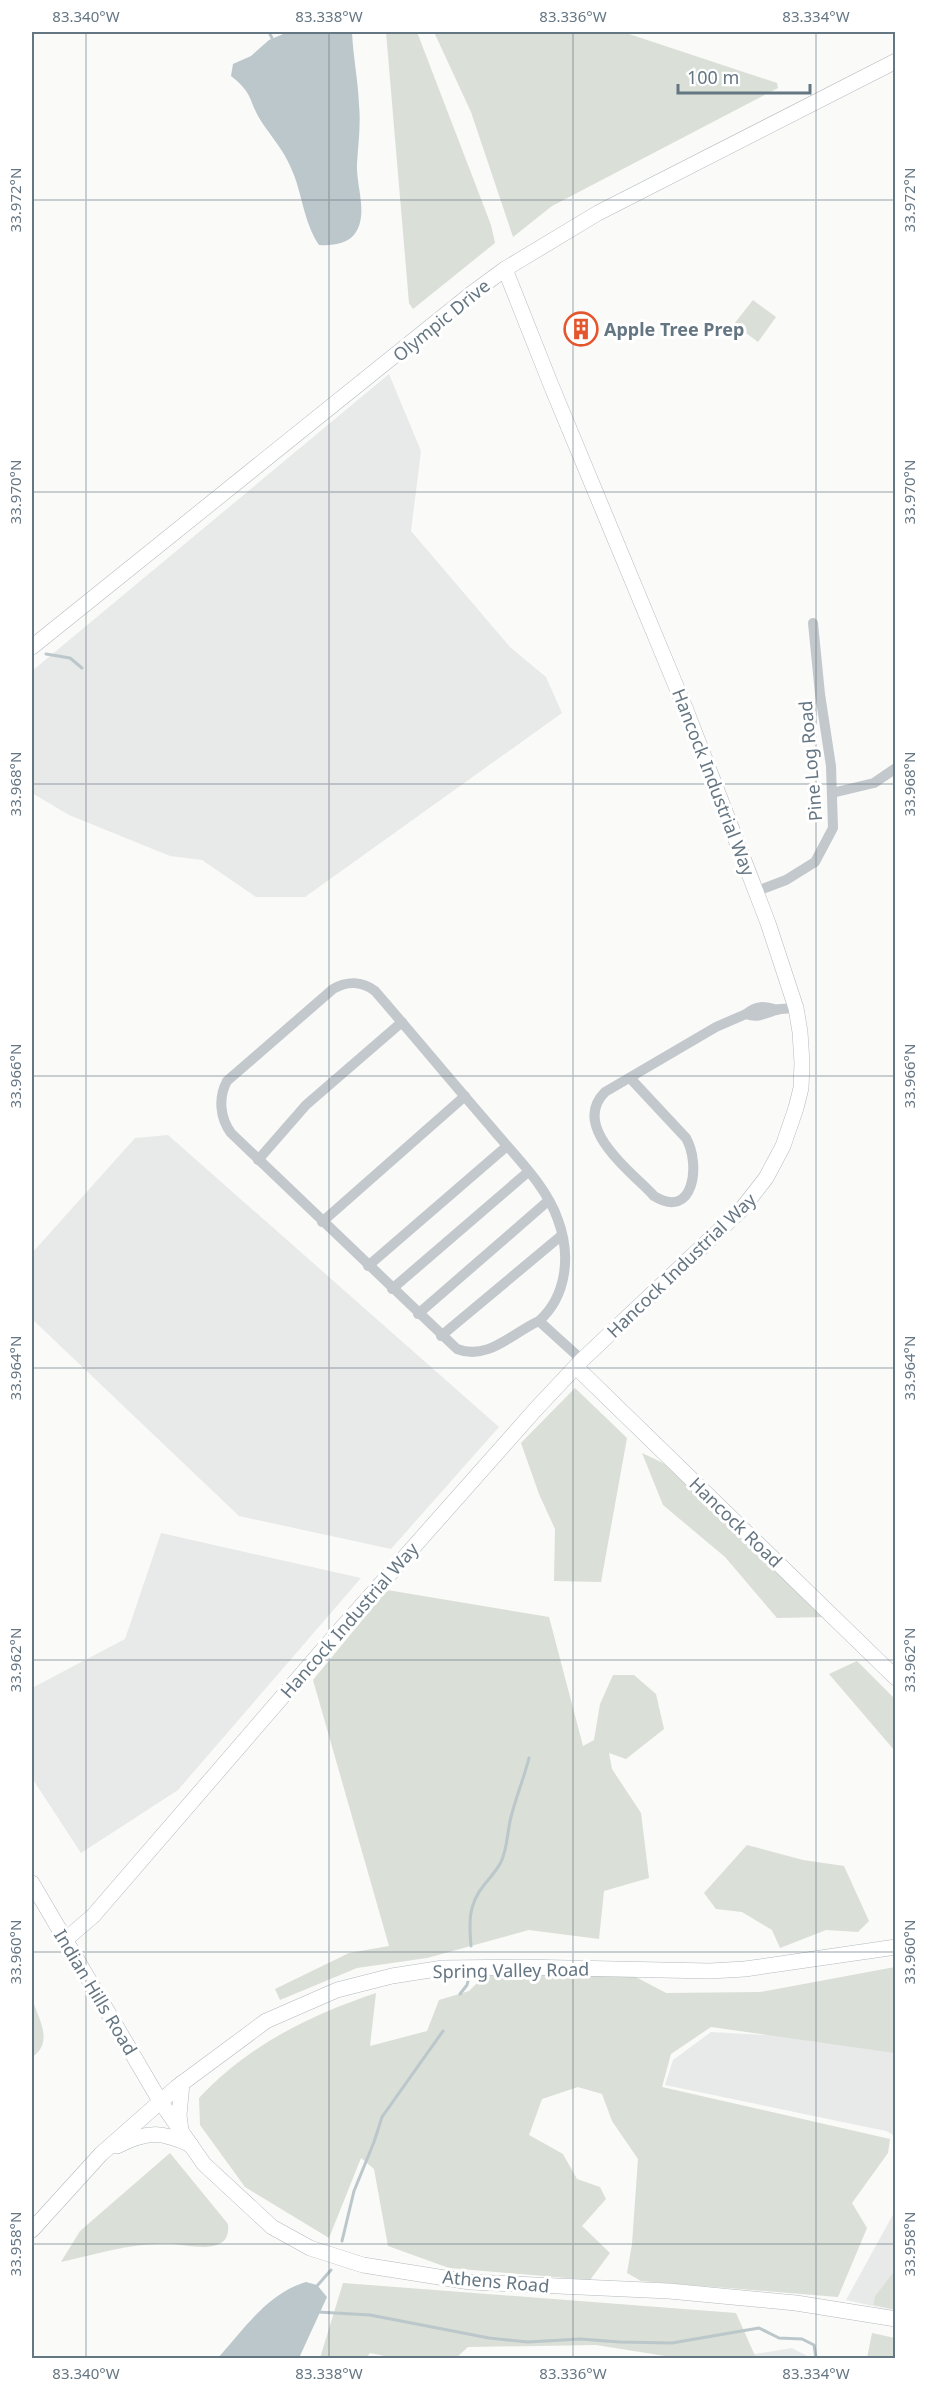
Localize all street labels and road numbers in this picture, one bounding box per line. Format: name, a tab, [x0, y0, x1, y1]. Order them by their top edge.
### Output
street label: Olympic Drive	[387, 273, 495, 367]
street label: Hancock Industrial Way	[667, 685, 761, 880]
street label: Pine Log Road	[793, 700, 827, 822]
street label: Hancock Industrial Way	[601, 1187, 761, 1343]
street label: Hancock Road	[684, 1472, 788, 1572]
street label: Hancock Industrial Way	[275, 1537, 424, 1703]
street label: Indian Hills Road	[49, 1925, 143, 2059]
street label: Spring Valley Road	[432, 1957, 590, 1983]
street label: Athens Road	[442, 2264, 550, 2298]

